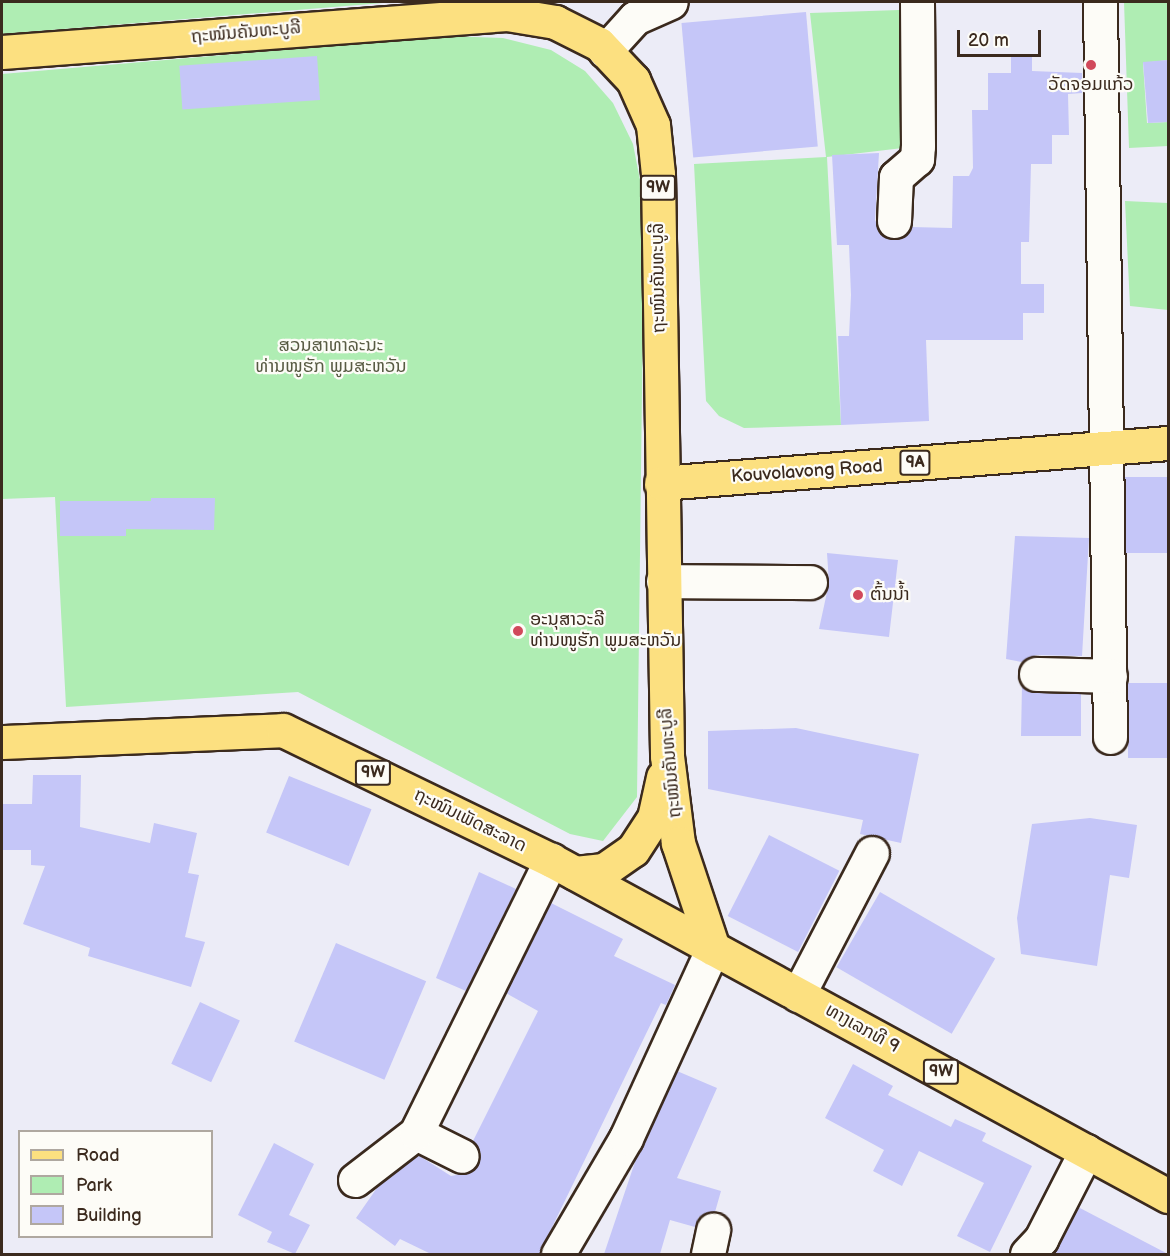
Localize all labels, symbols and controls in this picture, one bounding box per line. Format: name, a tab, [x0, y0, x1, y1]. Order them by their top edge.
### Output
street label: ຖະໜົນຄັນທະບູລີ	[190, 17, 302, 49]
scale bar	[960, 18, 1044, 56]
text: 20 m	[968, 30, 1009, 51]
marker: ວັດຈອມແກ້ວ	[1084, 58, 1098, 72]
place label: ວັດຈອມແກ້ວ	[1048, 74, 1134, 96]
road number: 9W	[638, 175, 678, 201]
street label: ຖະໜົນຄັນທະບູລີ	[647, 223, 671, 333]
park label: ສວນສາທາລະນະ ທ່ານໜູຮັກ ພູມສະຫວັນ	[255, 336, 407, 378]
road number: 9A	[898, 450, 932, 476]
street label: Kouvolavong Road	[731, 456, 883, 488]
place label: ຕົ້ນນໍ້າ	[870, 584, 910, 606]
marker: ຕົ້ນນໍ້າ	[851, 588, 865, 602]
place label: ອະນຸສາວະລີ ທ່ານໜູຮັກ ພູມສະຫວັນ	[530, 610, 681, 652]
marker: ອະນຸສາວະລີ ທ່ານໜູຮັກ ພູມສະຫວັນ	[511, 624, 525, 638]
street label: ຖະໜົນຄັນທະບູລີ	[655, 707, 687, 819]
road number: 9W	[354, 760, 392, 786]
street label: ຖະໜົນເພັດສະລາດ	[410, 784, 530, 858]
street label: ທາງເລກທີ 9	[821, 1000, 903, 1058]
road number: 9W	[922, 1059, 960, 1085]
legend	[18, 1130, 213, 1238]
text: Road	[76, 1145, 120, 1166]
text: Park	[76, 1175, 112, 1196]
text: Building	[76, 1205, 142, 1226]

